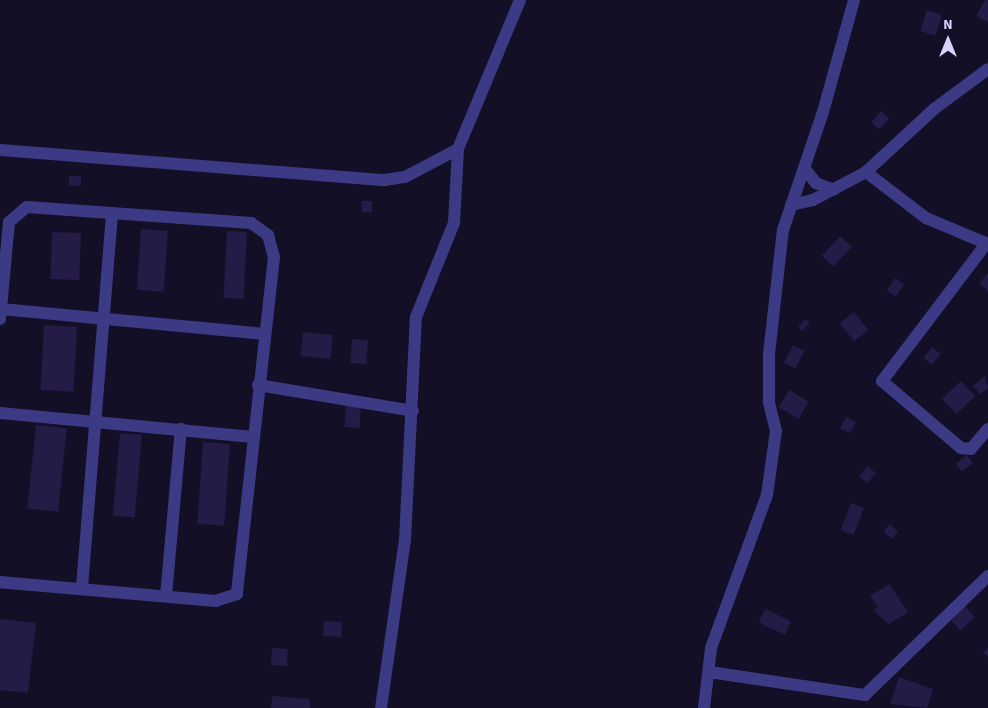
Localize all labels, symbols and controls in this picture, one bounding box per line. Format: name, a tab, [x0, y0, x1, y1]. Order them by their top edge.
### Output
north arrow	[923, 15, 973, 65]
text: N	[943, 15, 953, 35]

